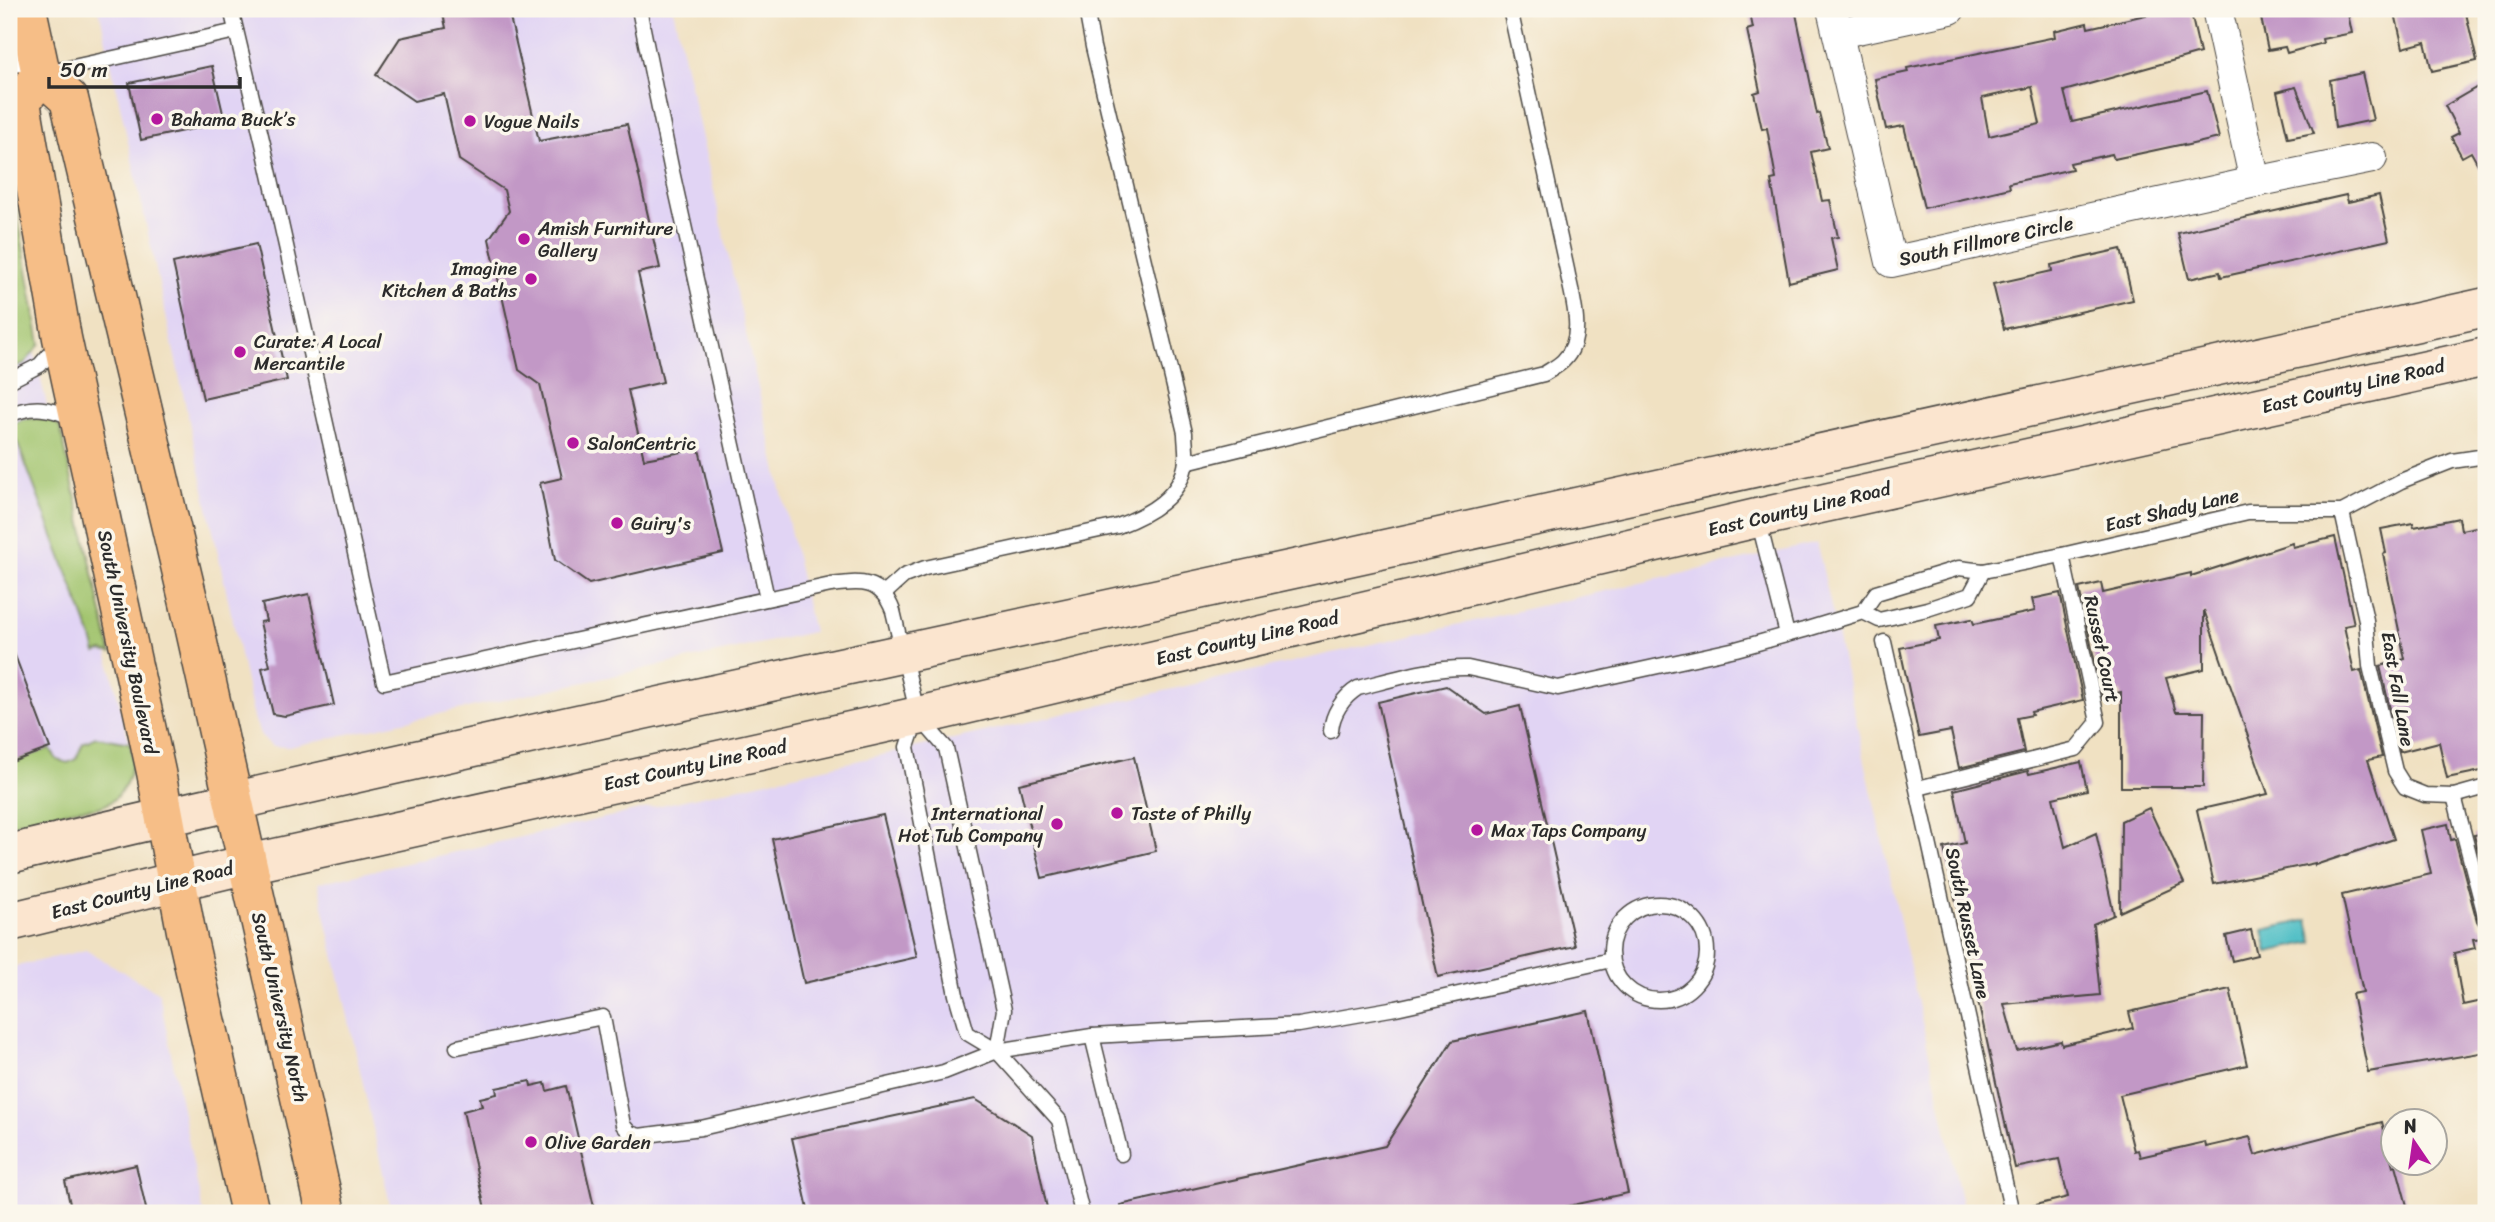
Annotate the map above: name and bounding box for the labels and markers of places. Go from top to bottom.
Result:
place label: Bahama Buck’s [171,103,296,136]
place label: Vogue Nails [484,105,580,138]
marker: Bahama Buck’s [149,111,165,127]
marker: Vogue Nails [462,113,478,129]
place label: Amish Furniture Gallery [537,212,673,267]
marker: Amish Furniture Gallery [516,231,532,247]
place label: Imagine Kitchen & Baths [382,252,517,307]
marker: Imagine Kitchen & Baths [523,271,539,287]
place label: Curate: A Local Mercantile [254,325,382,380]
marker: Curate: A Local Mercantile [232,344,248,360]
place label: SalonCentric [587,427,696,460]
marker: SalonCentric [565,435,581,451]
place label: Guiry's [631,507,691,540]
marker: Guiry's [609,515,625,531]
place label: International Hot Tub Company [898,797,1044,852]
place label: Taste of Philly [1131,797,1251,830]
marker: Taste of Philly [1109,805,1125,821]
place label: Max Taps Company [1491,814,1647,847]
marker: International Hot Tub Company [1049,816,1065,832]
marker: Max Taps Company [1469,822,1485,838]
place label: Olive Garden [545,1126,651,1159]
marker: Olive Garden [523,1134,539,1150]

